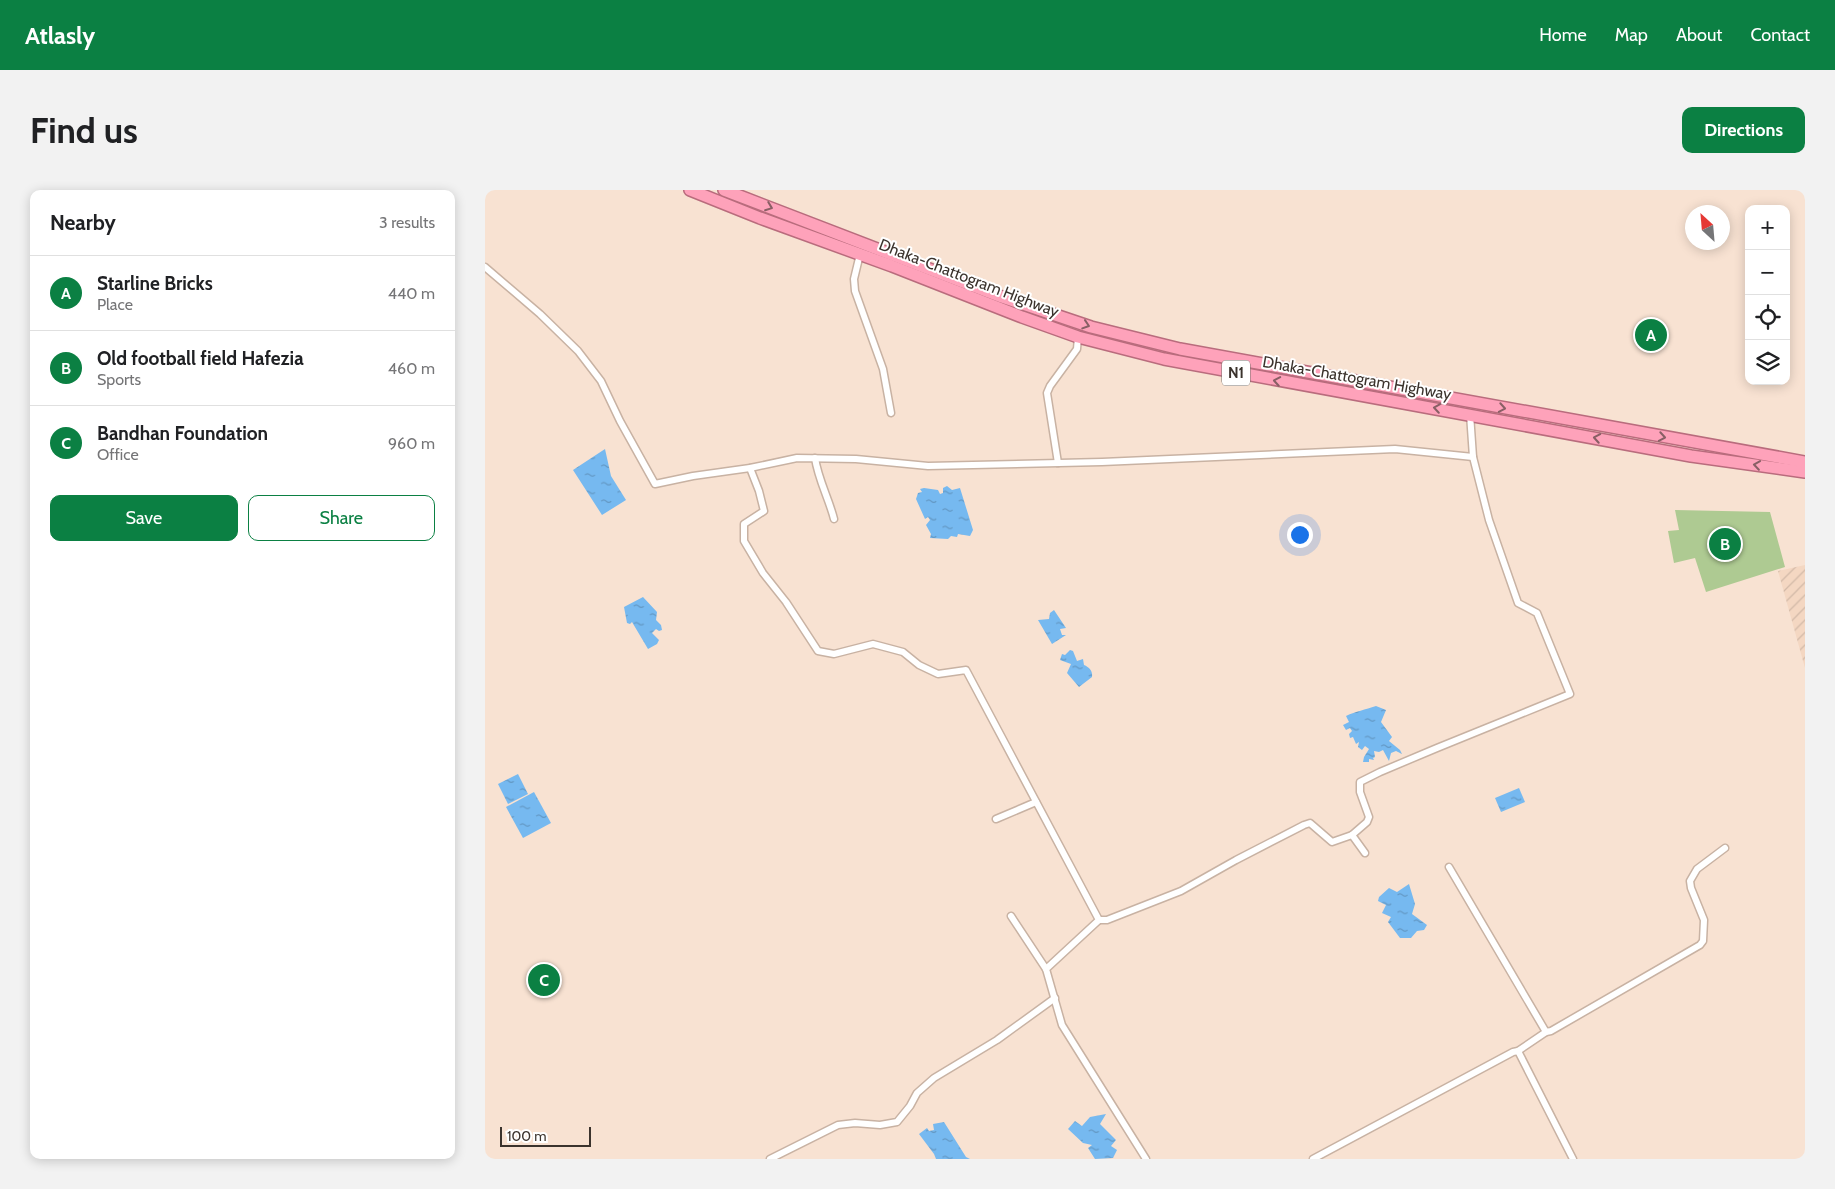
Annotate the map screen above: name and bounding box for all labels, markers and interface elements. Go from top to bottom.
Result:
text: Atlasly [25,21,95,50]
text: Home [1539,24,1587,46]
text: Map [1615,24,1648,46]
text: About [1676,24,1722,46]
text: Contact [1750,24,1810,46]
button: Directions [1682,107,1805,153]
text: Find us [30,109,138,152]
one-way arrow [764,201,773,212]
north arrow [1685,205,1730,250]
map controls [1745,205,1790,385]
button: + [1745,205,1790,250]
text: Nearby [50,210,116,235]
text: 3 results [379,213,435,232]
street label: Dhaka-Chattogram Highway [876,235,1062,321]
button: − [1745,250,1790,295]
text: Starline Bricks [97,272,213,295]
text: A [61,284,71,303]
text: 440 m [388,284,435,303]
text: Place [97,295,133,314]
button: locate [1745,295,1790,340]
pin: A [1635,316,1667,354]
one-way arrow [1081,319,1089,329]
button: layers [1745,340,1790,385]
text: Old football field Hafezia [97,347,304,370]
street label: Dhaka-Chattogram Highway [1261,352,1453,404]
text: B [61,359,71,378]
text: 460 m [388,359,435,378]
road number: N1 [1222,360,1250,386]
text: Sports [97,370,141,389]
one-way arrow [1272,376,1281,386]
one-way arrow [1498,402,1507,412]
one-way arrow [1432,404,1441,414]
text: Bandhan Foundation [97,422,268,445]
one-way arrow [1658,432,1666,442]
one-way arrow [1592,433,1601,443]
text: C [61,434,71,453]
text: 960 m [388,434,435,453]
text: Office [97,445,139,464]
one-way arrow [1752,460,1760,471]
button: Save [50,495,238,541]
button: Share [248,495,435,541]
your location [1287,522,1313,548]
pin: B [1709,525,1741,563]
pin: C [528,961,560,999]
scale bar [500,1124,591,1147]
text: 100 m [507,1127,547,1145]

